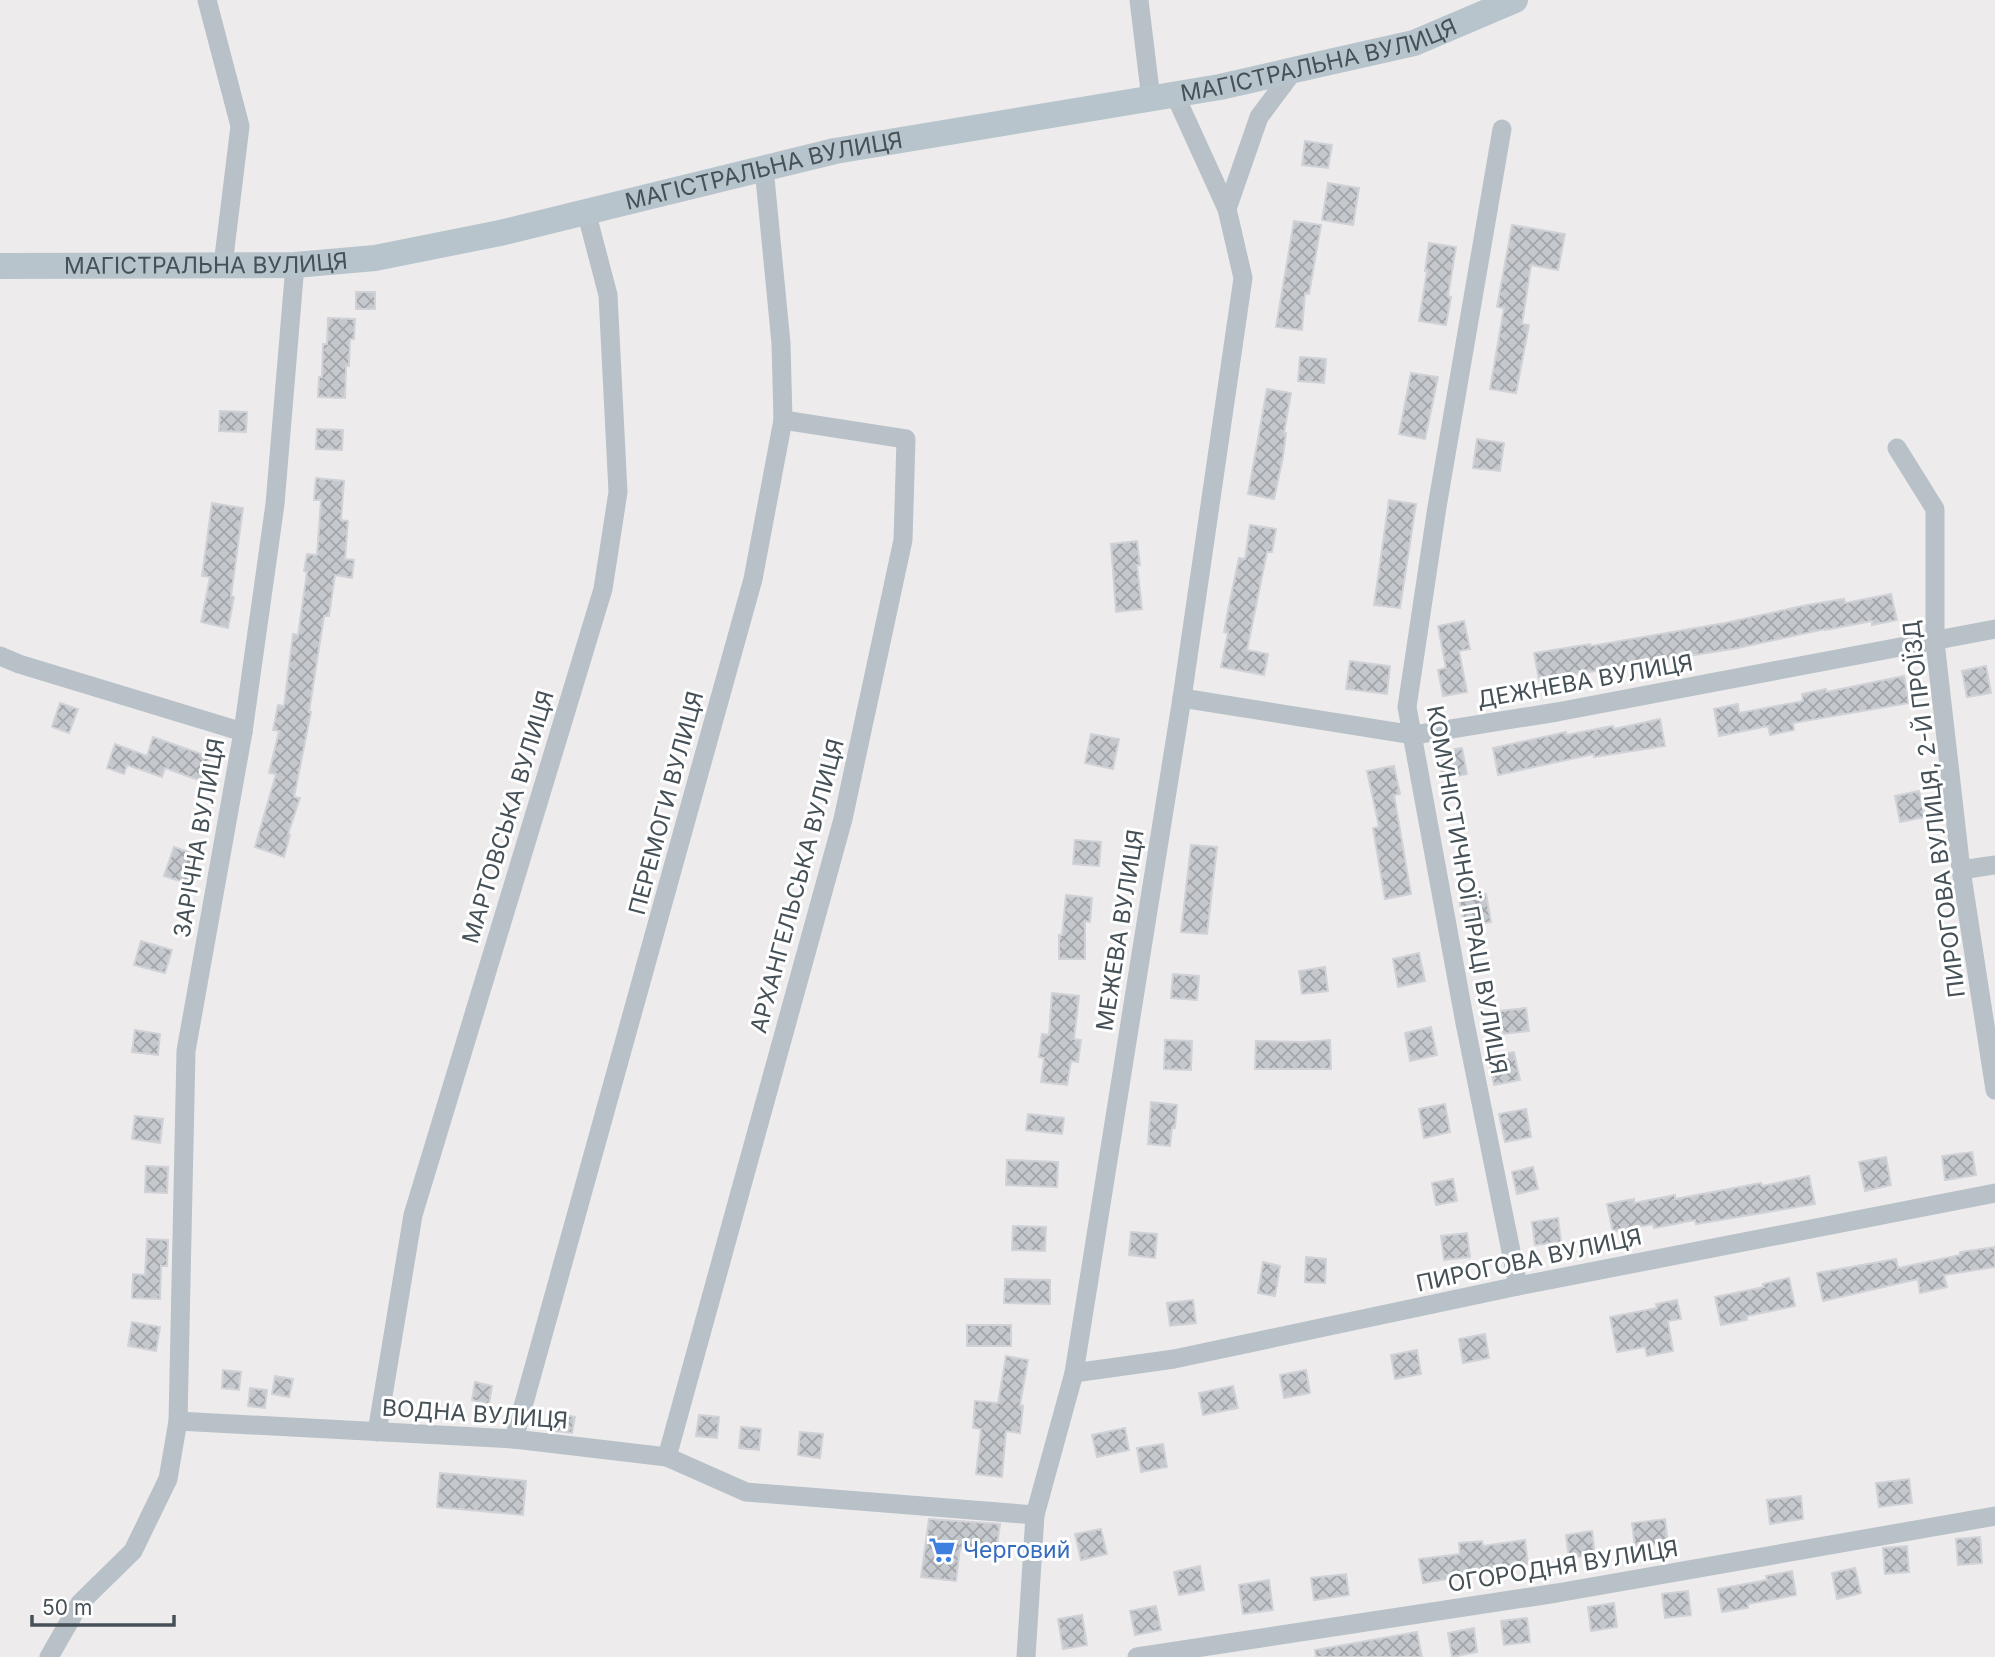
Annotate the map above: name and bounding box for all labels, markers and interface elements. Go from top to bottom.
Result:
street label: МАГІСТРАЛЬНА ВУЛИЦЯ [1178,12,1461,107]
street label: МАГІСТРАЛЬНА ВУЛИЦЯ [622,126,905,216]
street label: МАГІСТРАЛЬНА ВУЛИЦЯ [64,246,349,280]
street label: ПИРОГОВА ВУЛИЦЯ, 2-Й ПРОЇЗД [1897,619,1971,999]
street label: ДЕЖНЕВА ВУЛИЦЯ [1475,648,1695,714]
street label: МАРТОВСЬКА ВУЛИЦЯ [456,687,560,947]
street label: ПЕРЕМОГИ ВУЛИЦЯ [623,688,709,918]
street label: КОМУНІСТИЧНОЇ ПРАЦІ ВУЛИЦЯ [1421,704,1513,1076]
street label: ЗАРІЧНА ВУЛИЦЯ [168,736,230,940]
street label: АРХАНГЕЛЬСЬКА ВУЛИЦЯ [744,736,850,1036]
street label: МЕЖЕВА ВУЛИЦЯ [1090,827,1150,1033]
street label: ПИРОГОВА ВУЛИЦЯ [1414,1222,1644,1298]
street label: ВОДНА ВУЛИЦЯ [381,1394,569,1434]
street label: ОГОРОДНЯ ВУЛИЦЯ [1446,1534,1680,1598]
supermarket icon: Черговий [927,1535,957,1565]
place label: Черговий [963,1536,1070,1564]
scale bar [32,1584,173,1628]
text: 50 m [42,1595,92,1620]

